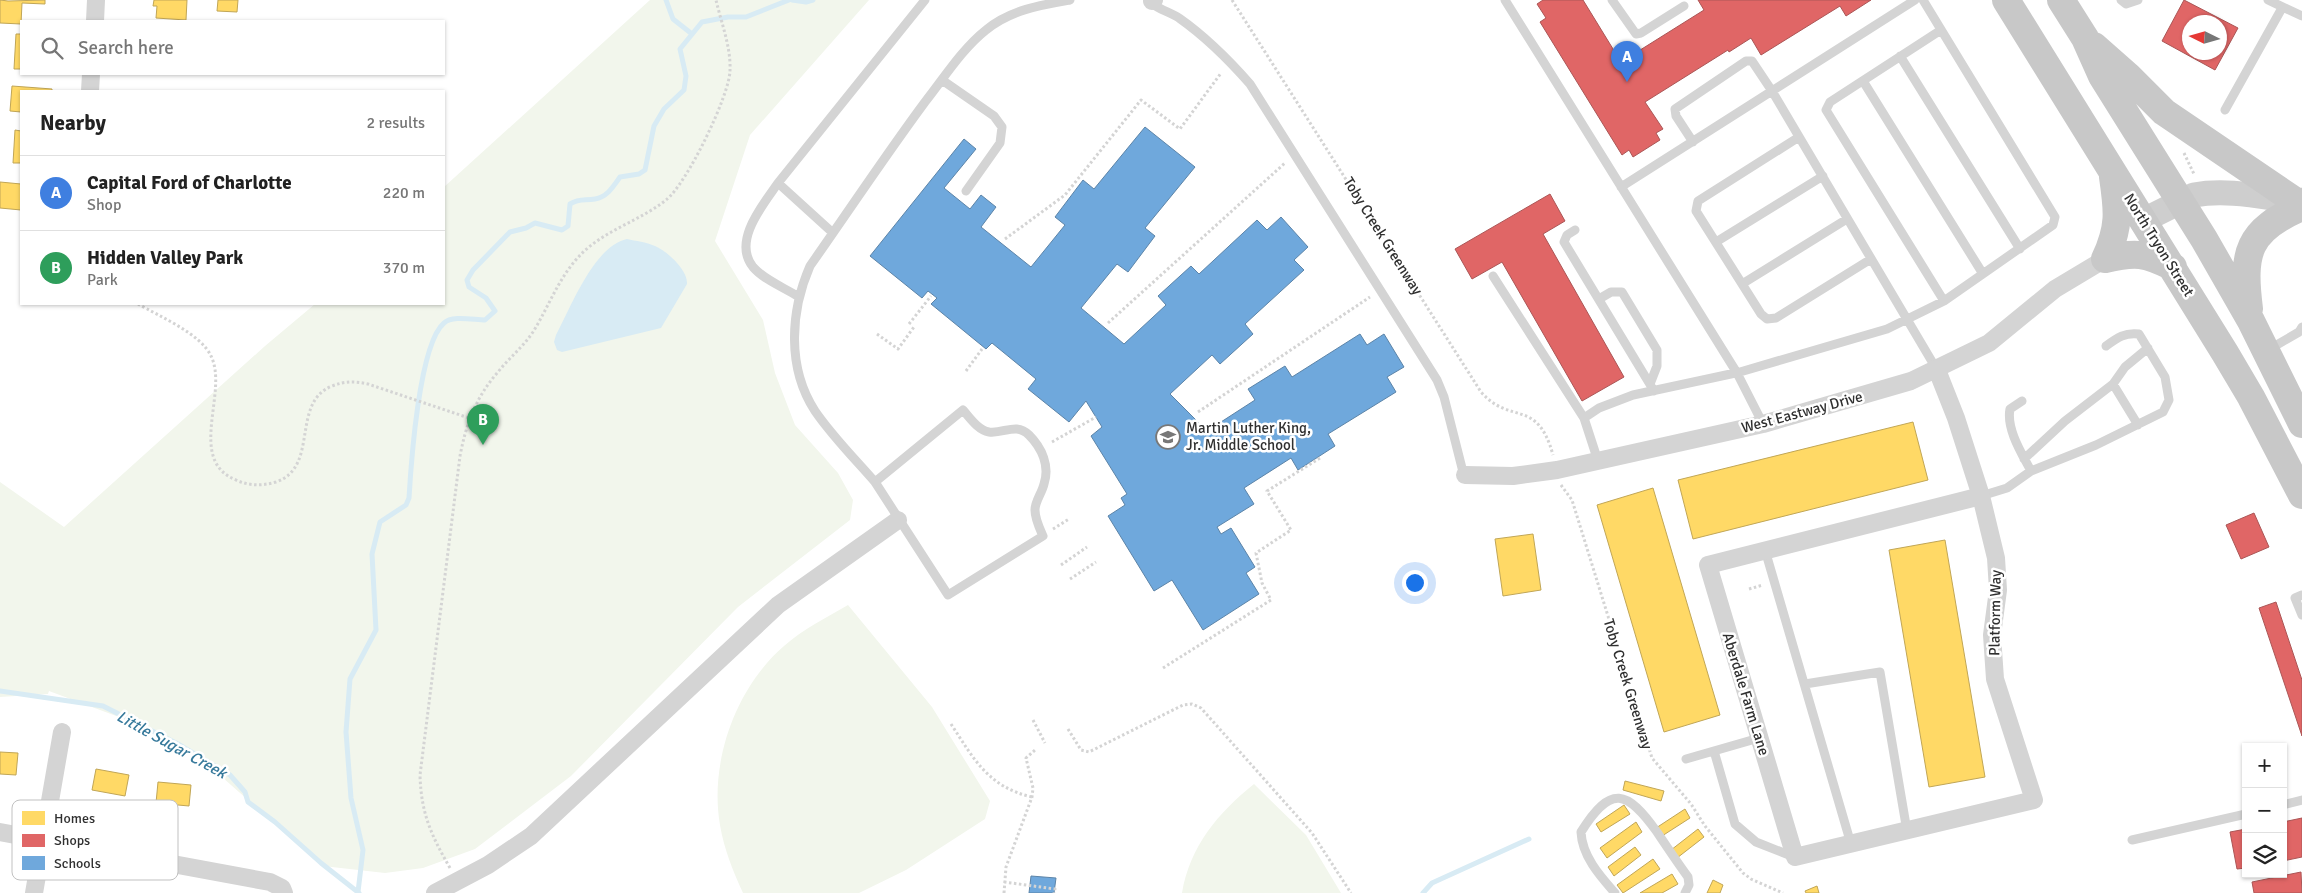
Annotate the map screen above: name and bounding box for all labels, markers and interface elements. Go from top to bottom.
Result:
north arrow [2182,15,2227,60]
search box [20,20,445,75]
icon: search [38,34,66,62]
text: Search here [78,36,174,60]
pin: A [1611,41,1643,82]
text: Nearby [40,110,106,136]
text: 2 results [366,113,425,133]
text: Capital Ford of Charlotte [87,171,292,195]
street label: Toby Creek Greenway [1340,174,1426,298]
text: A [51,183,61,203]
text: 220 m [383,183,425,203]
street label: North Tryon Street [2120,190,2198,300]
text: Shop [87,195,121,215]
text: Hidden Valley Park [87,246,243,270]
text: B [51,258,61,278]
text: 370 m [383,258,425,278]
text: Park [87,270,118,290]
street label: West Eastway Drive [1739,387,1865,437]
pin: B [467,404,499,445]
place label: Martin Luther King, Jr. Middle School [1186,419,1311,454]
school or university icon: Martin Luther King, Jr. Middle School [1155,424,1181,450]
your location [1402,570,1428,596]
street label: Platform Way [1985,570,2005,656]
street label: Toby Creek Greenway [1600,617,1656,751]
street label: Aberdale Farm Lane [1719,631,1773,757]
water label: Little Sugar Creek [113,706,232,784]
map controls [2242,743,2287,878]
button: + [2242,743,2287,788]
button: − [2242,788,2287,833]
legend [12,800,178,880]
text: Homes [54,810,95,827]
text: Shops [54,832,90,849]
button: layers [2242,833,2287,878]
text: Schools [54,855,101,872]

